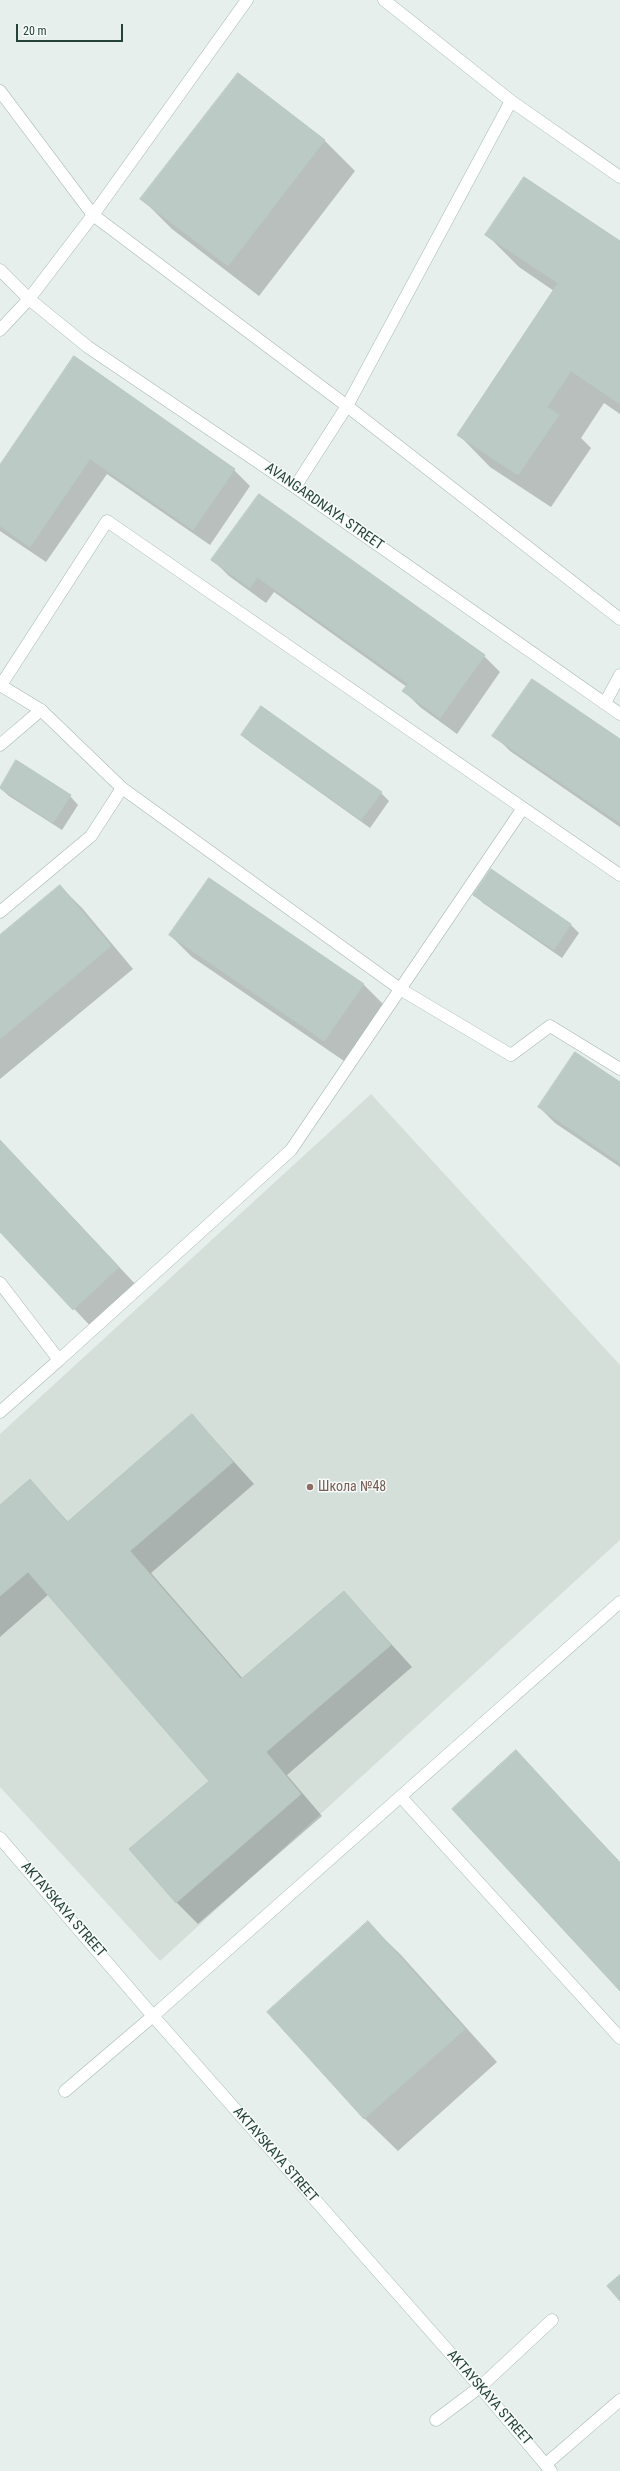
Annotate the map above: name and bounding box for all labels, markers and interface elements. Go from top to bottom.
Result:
scale bar [18,16,125,42]
text: 20 m [23,24,47,38]
street label: AVANGARDNAYA STREET [261,460,387,554]
place label: Школа №48 [318,1479,386,1495]
marker: Школа №48 [305,1482,315,1492]
street label: AKTAYSKAYA STREET [17,1859,109,1961]
street label: AKTAYSKAYA STREET [229,2104,321,2206]
street label: AKTAYSKAYA STREET [443,2347,535,2449]

